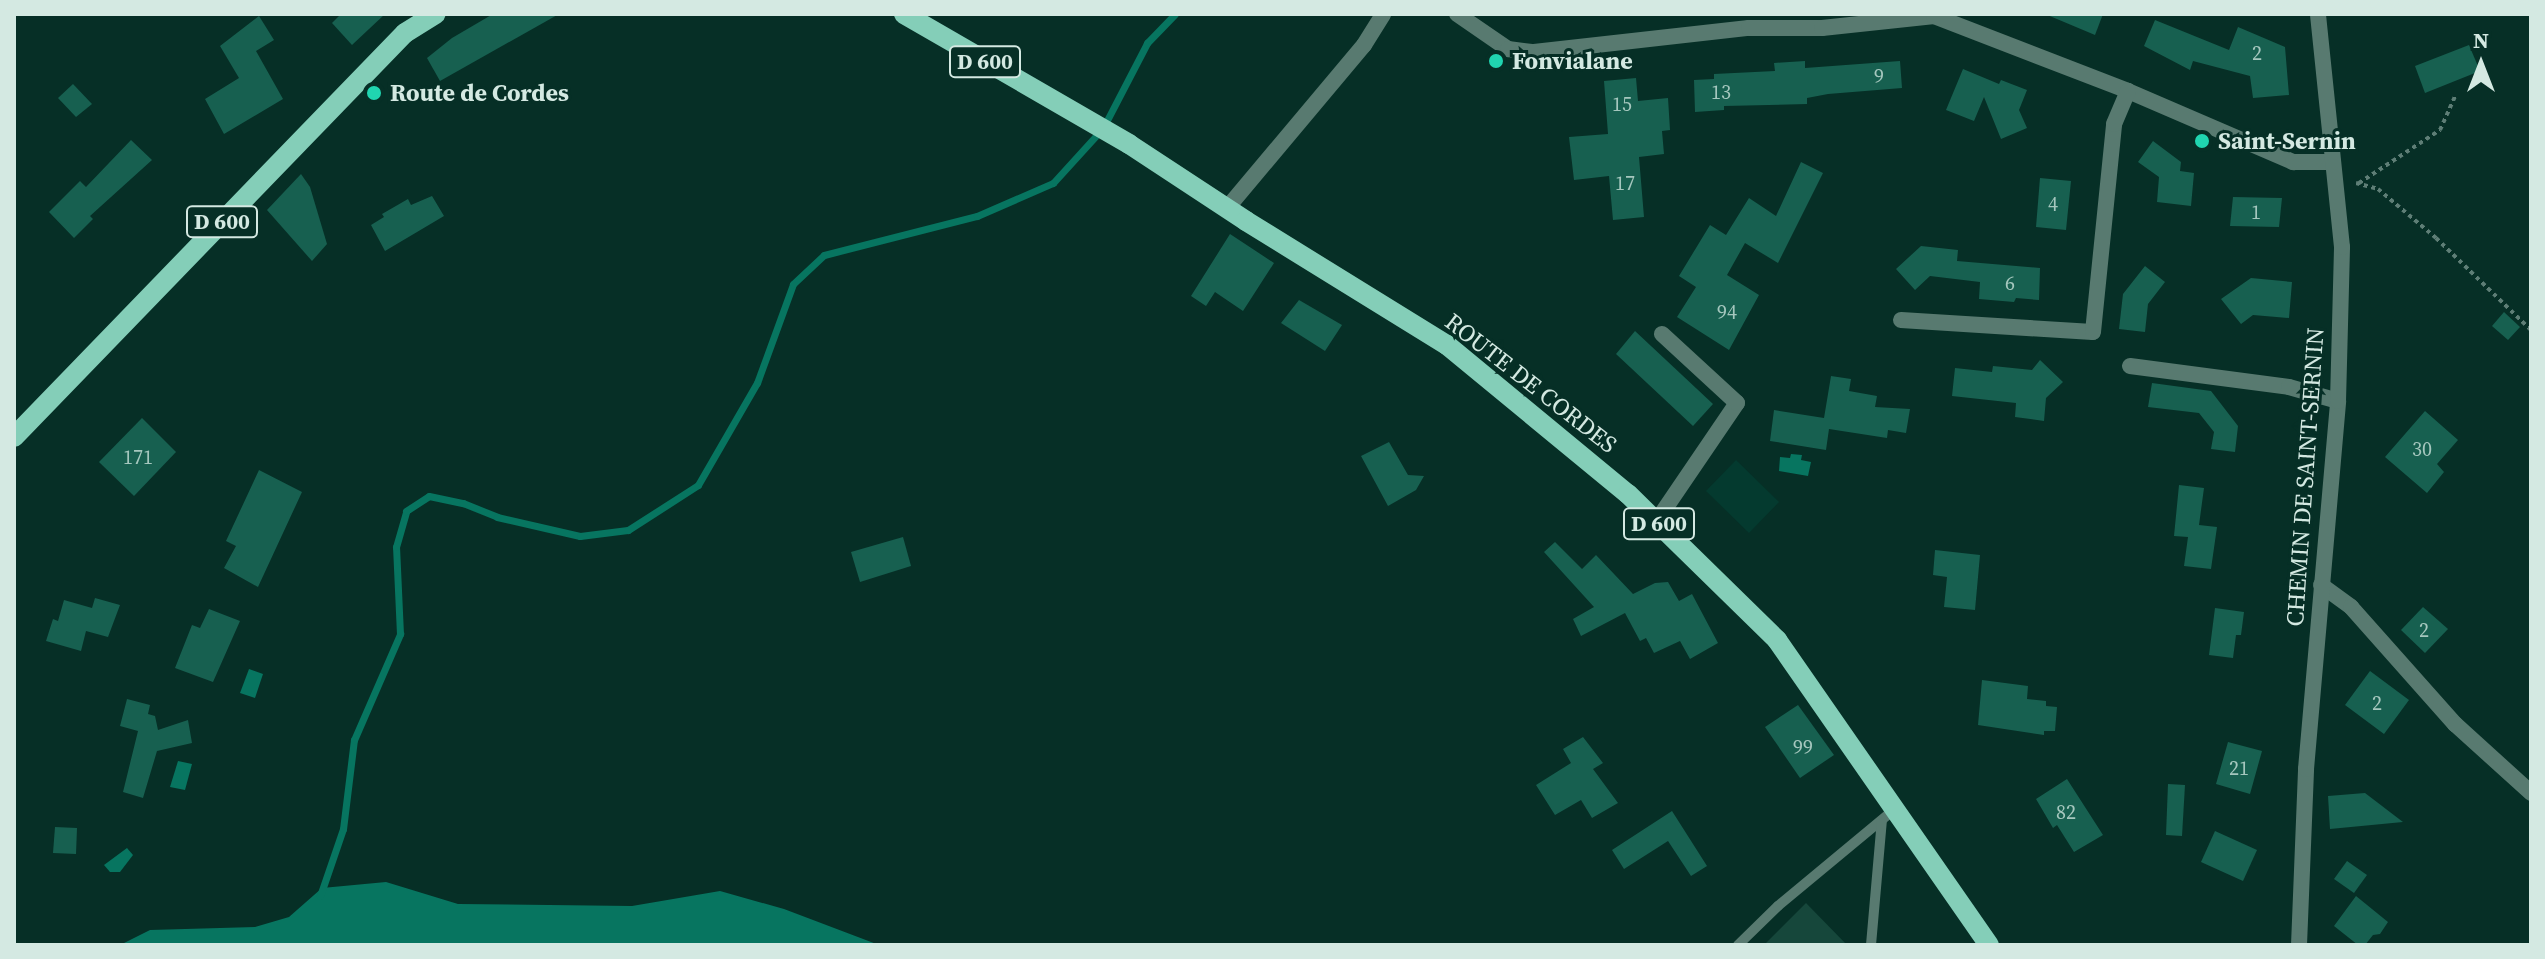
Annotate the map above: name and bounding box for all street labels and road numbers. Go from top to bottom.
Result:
road number: D 600 [949,44,1021,80]
road number: D 600 [186,204,258,240]
street label: ROUTE DE CORDES [1439,307,1623,459]
street label: CHEMIN DE SAINT-SERNIN [2280,326,2330,628]
road number: D 600 [1623,506,1695,542]

